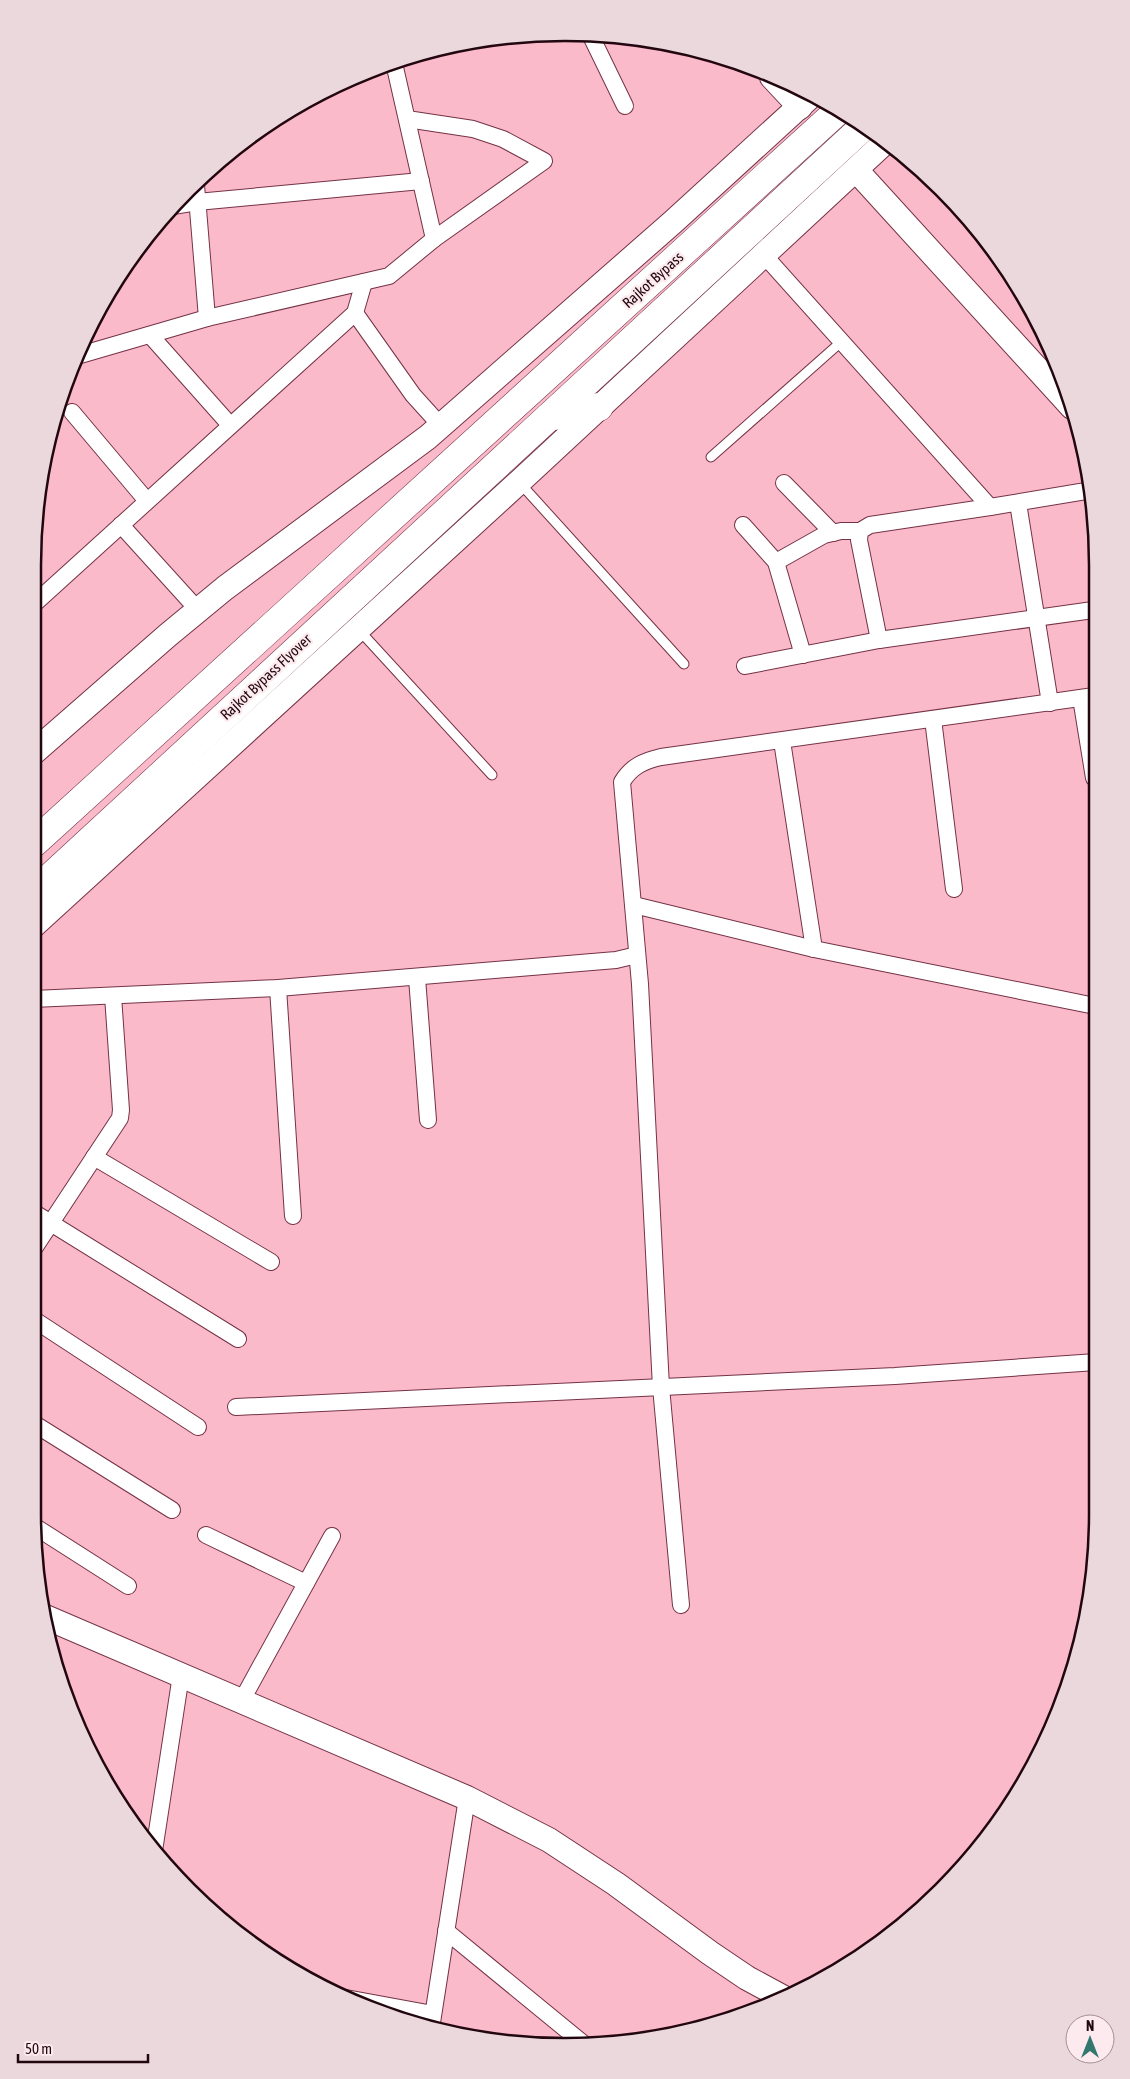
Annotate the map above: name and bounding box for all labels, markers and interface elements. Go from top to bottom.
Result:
street label: Rajkot Bypass [619,248,686,311]
street label: Rajkot Bypass Flyover [217,630,315,723]
north arrow [1065,2014,1115,2064]
text: N [1086,2018,1094,2034]
scale bar [18,2032,148,2064]
text: 50 m [25,2040,52,2057]

